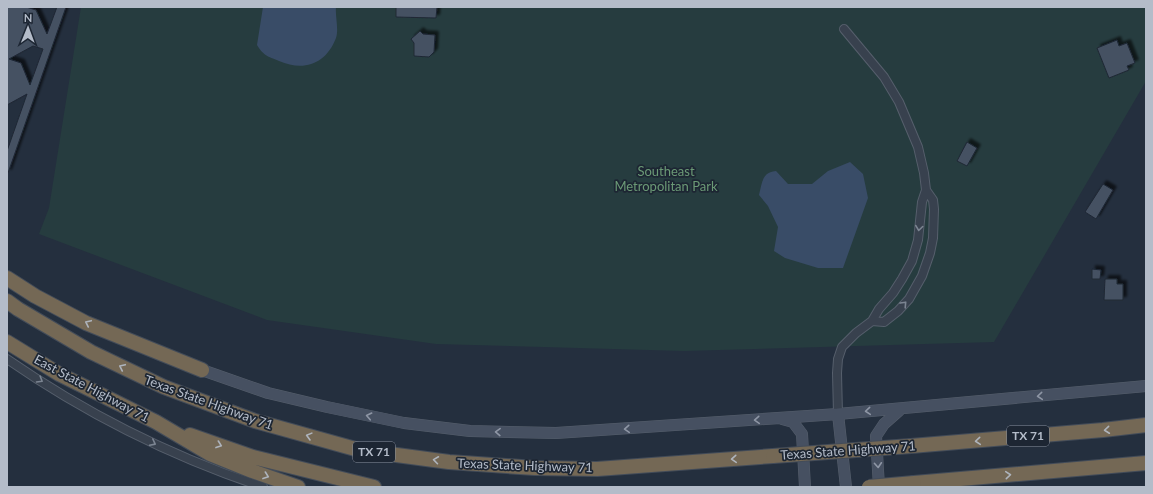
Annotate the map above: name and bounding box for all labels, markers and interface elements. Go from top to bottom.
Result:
north arrow [8,8,48,48]
text: N [24,11,33,24]
park label: Southeast Metropolitan Park [614,163,718,194]
one-way arrow [915,225,924,232]
one-way arrow [900,301,907,309]
one-way arrow [84,320,92,328]
street label: East State Highway 71 [32,351,152,425]
one-way arrow [118,364,126,372]
street label: Texas State Highway 71 [143,371,275,433]
one-way arrow [36,376,43,383]
one-way arrow [1037,391,1043,400]
one-way arrow [865,407,871,416]
one-way arrow [366,412,372,420]
one-way arrow [754,415,760,424]
one-way arrow [624,424,631,433]
one-way arrow [1104,425,1110,434]
road number: TX 71 [1007,426,1049,446]
one-way arrow [495,427,501,436]
one-way arrow [306,432,313,441]
one-way arrow [975,436,981,445]
street label: Texas State Highway 71 [780,437,916,463]
one-way arrow [149,438,157,446]
one-way arrow [215,441,222,449]
road number: TX 71 [353,442,395,462]
one-way arrow [731,454,737,463]
street label: Texas State Highway 71 [457,455,593,475]
one-way arrow [433,456,439,465]
one-way arrow [873,462,882,469]
one-way arrow [263,471,270,479]
one-way arrow [1005,471,1011,480]

